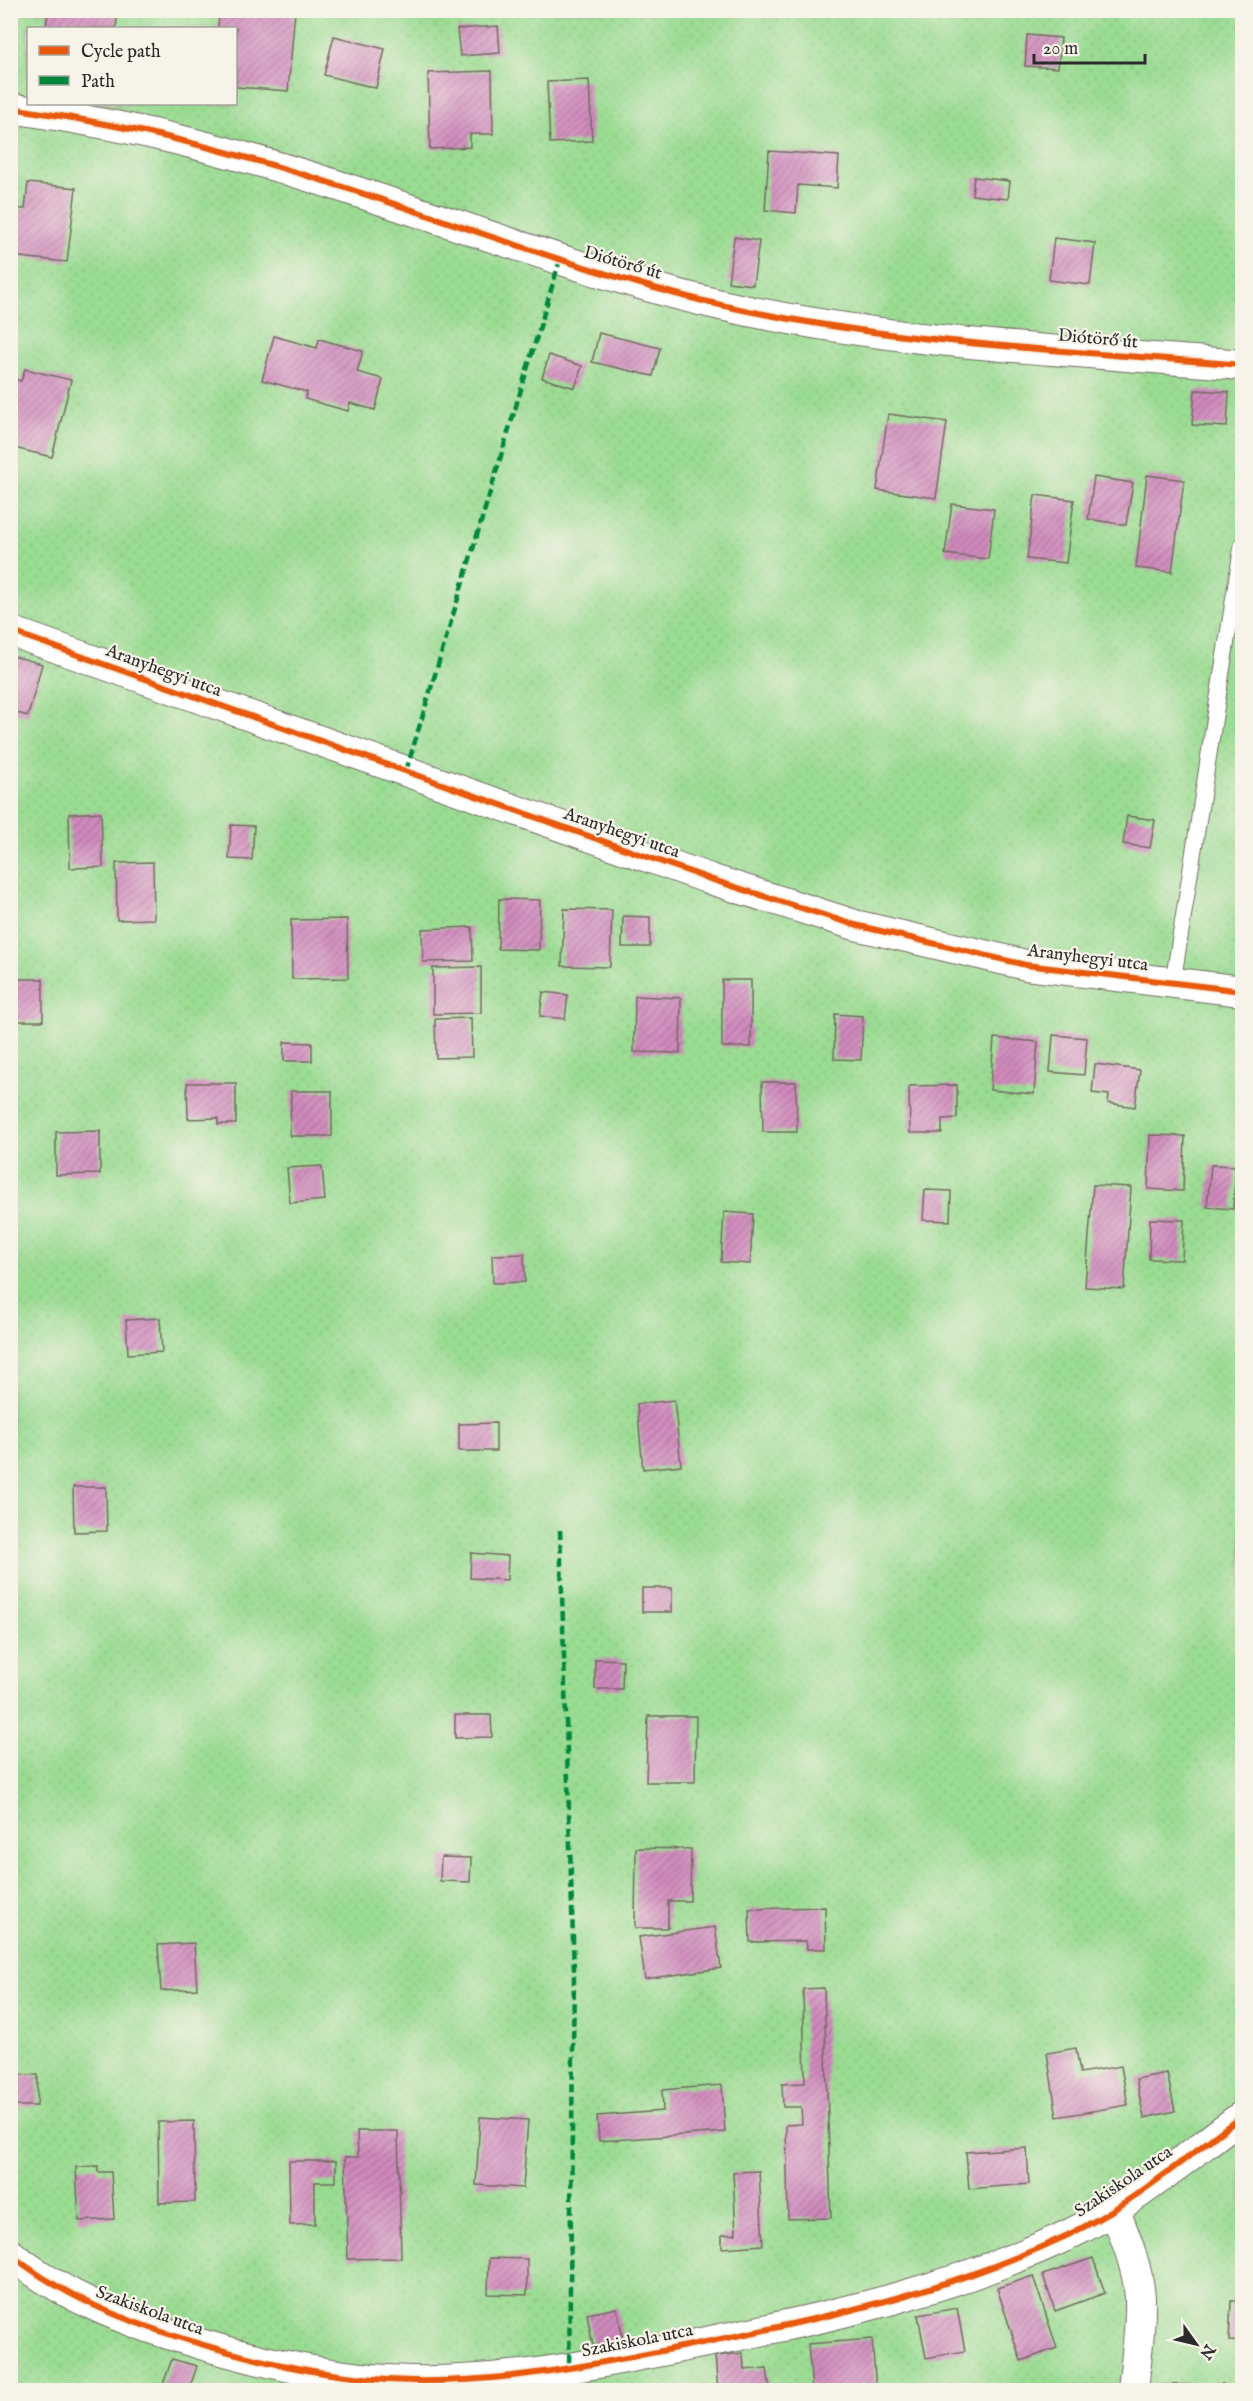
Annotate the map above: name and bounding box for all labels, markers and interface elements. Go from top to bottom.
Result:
legend [27,27,237,105]
scale bar [1034,27,1145,65]
text: 20 m [1043,38,1078,61]
text: Cycle path [81,41,161,64]
text: Path [81,71,115,94]
street label: Diótörő út [581,241,664,286]
street label: Diótörő út [1057,325,1139,354]
street label: Aranyhegyi utca [102,639,225,703]
street label: Aranyhegyi utca [559,802,683,864]
street label: Aranyhegyi utca [1025,940,1150,977]
street label: Szakiskola utca [1071,2141,1177,2223]
street label: Szakiskola utca [93,2281,207,2342]
north arrow [1166,2314,1226,2374]
street label: Szakiskola utca [580,2319,695,2364]
text: N [1195,2339,1219,2363]

